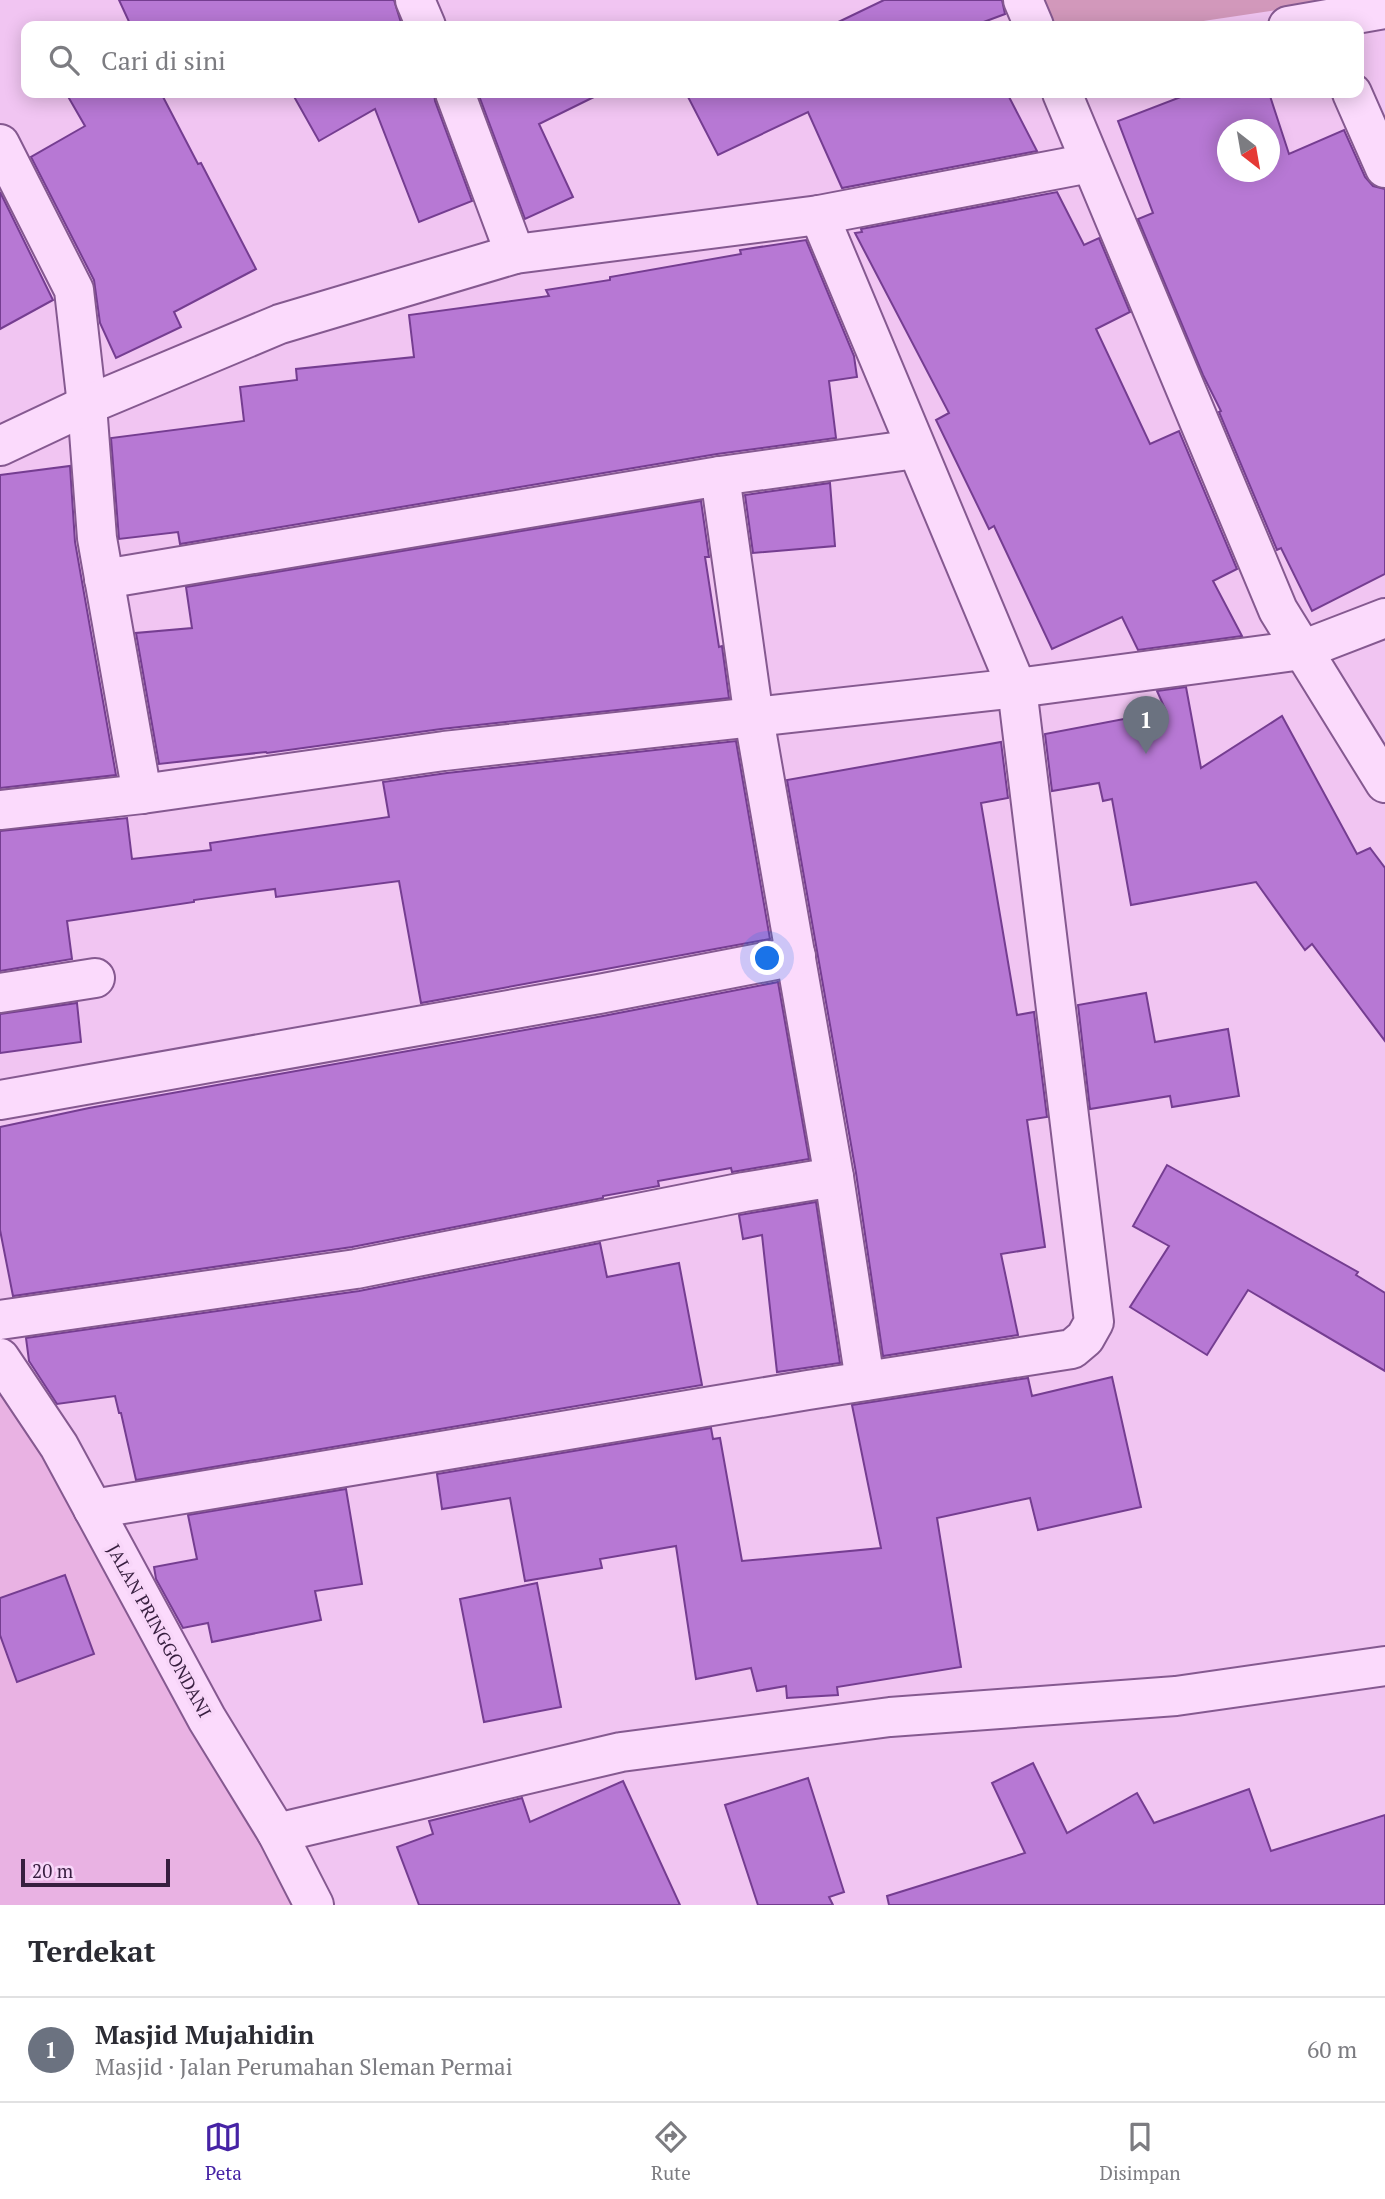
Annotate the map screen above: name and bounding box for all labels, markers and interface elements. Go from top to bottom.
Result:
search box [21,21,1364,98]
icon: search [45,41,83,79]
text: Cari di sini [101,43,226,77]
north arrow [1217,119,1280,182]
pin: 1 [1123,696,1169,754]
your location [750,941,784,975]
street label: JALAN PRINGGONDANI [102,1540,218,1721]
scale bar [21,1856,170,1888]
text: 20 m [32,1858,73,1883]
text: Terdekat [28,1931,156,1971]
text: Masjid Mujahidin [95,2017,314,2051]
text: 1 [45,2034,58,2065]
text: 60 m [1307,2034,1357,2065]
text: Masjid · Jalan Perumahan Sleman Permai [95,2051,513,2082]
tab: Peta [204,2118,242,2185]
tab: Rute [651,2118,691,2185]
tab: Disimpan [1099,2118,1181,2185]

